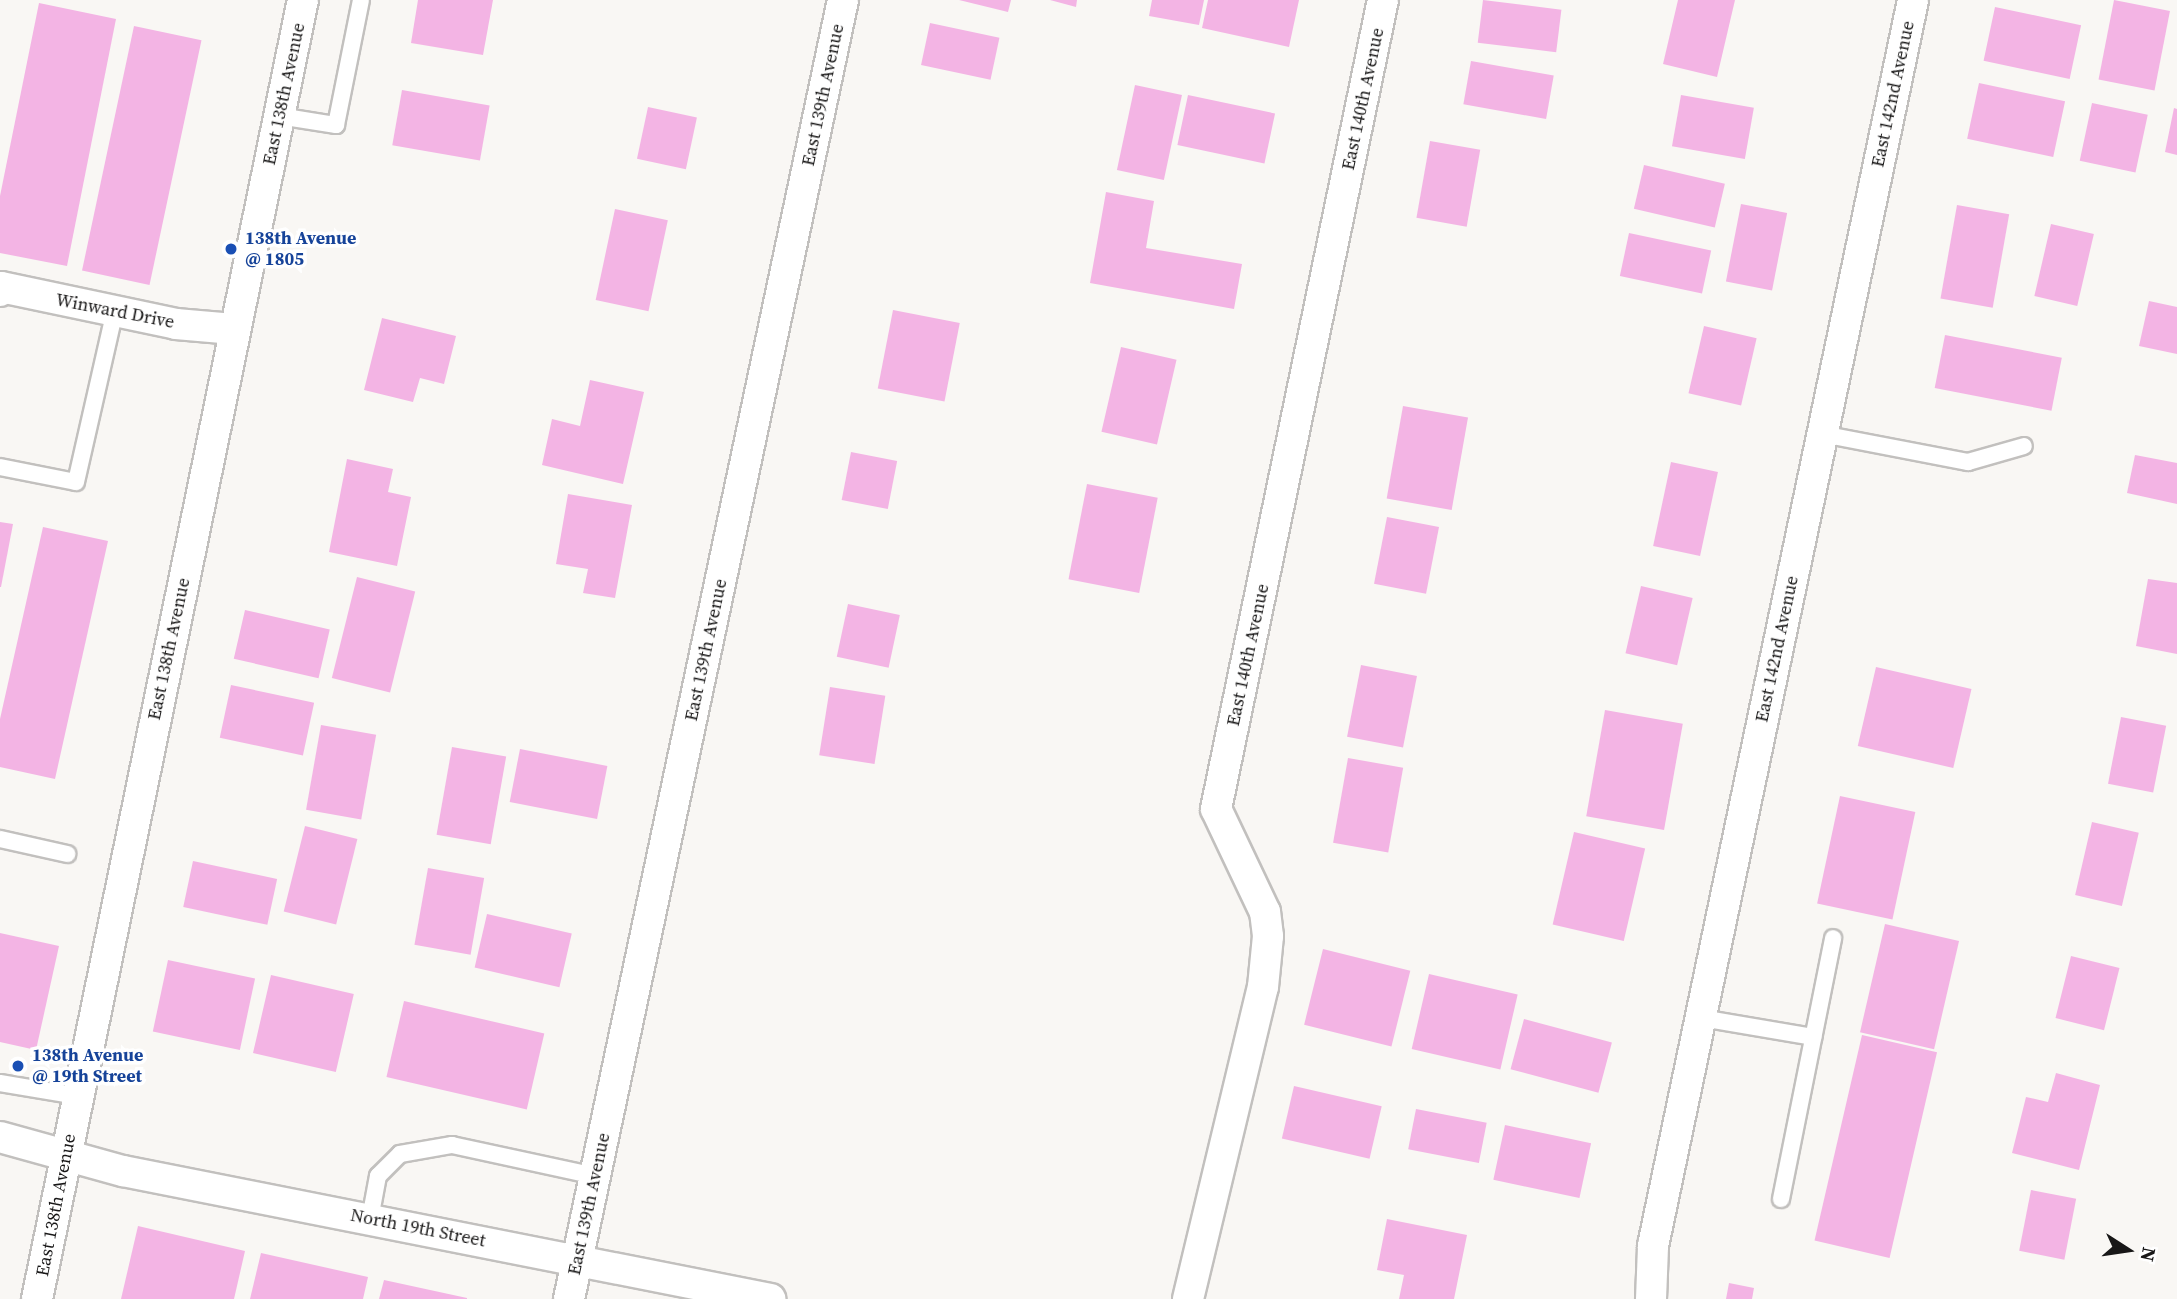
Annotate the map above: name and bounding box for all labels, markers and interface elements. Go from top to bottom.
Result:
street label: East 142nd Avenue [1867,19,1919,169]
street label: East 138th Avenue [258,21,310,167]
street label: East 139th Avenue [797,22,849,168]
street label: East 140th Avenue [1337,26,1389,172]
place label: 138th Avenue @ 1805 [245,228,356,270]
marker: 138th Avenue @ 1805 [223,241,239,257]
street label: Winward Drive [54,289,176,333]
street label: East 142nd Avenue [1751,574,1803,724]
street label: East 138th Avenue [143,576,195,722]
street label: East 139th Avenue [680,577,732,723]
street label: East 140th Avenue [1222,582,1274,728]
place label: 138th Avenue @ 19th Street [32,1045,143,1088]
marker: 138th Avenue @ 19th Street [10,1058,26,1074]
street label: East 139th Avenue [563,1131,615,1277]
street label: East 138th Avenue [32,1132,80,1278]
street label: North 19th Street [349,1204,487,1252]
north arrow [2093,1215,2163,1285]
text: N [2134,1245,2163,1264]

